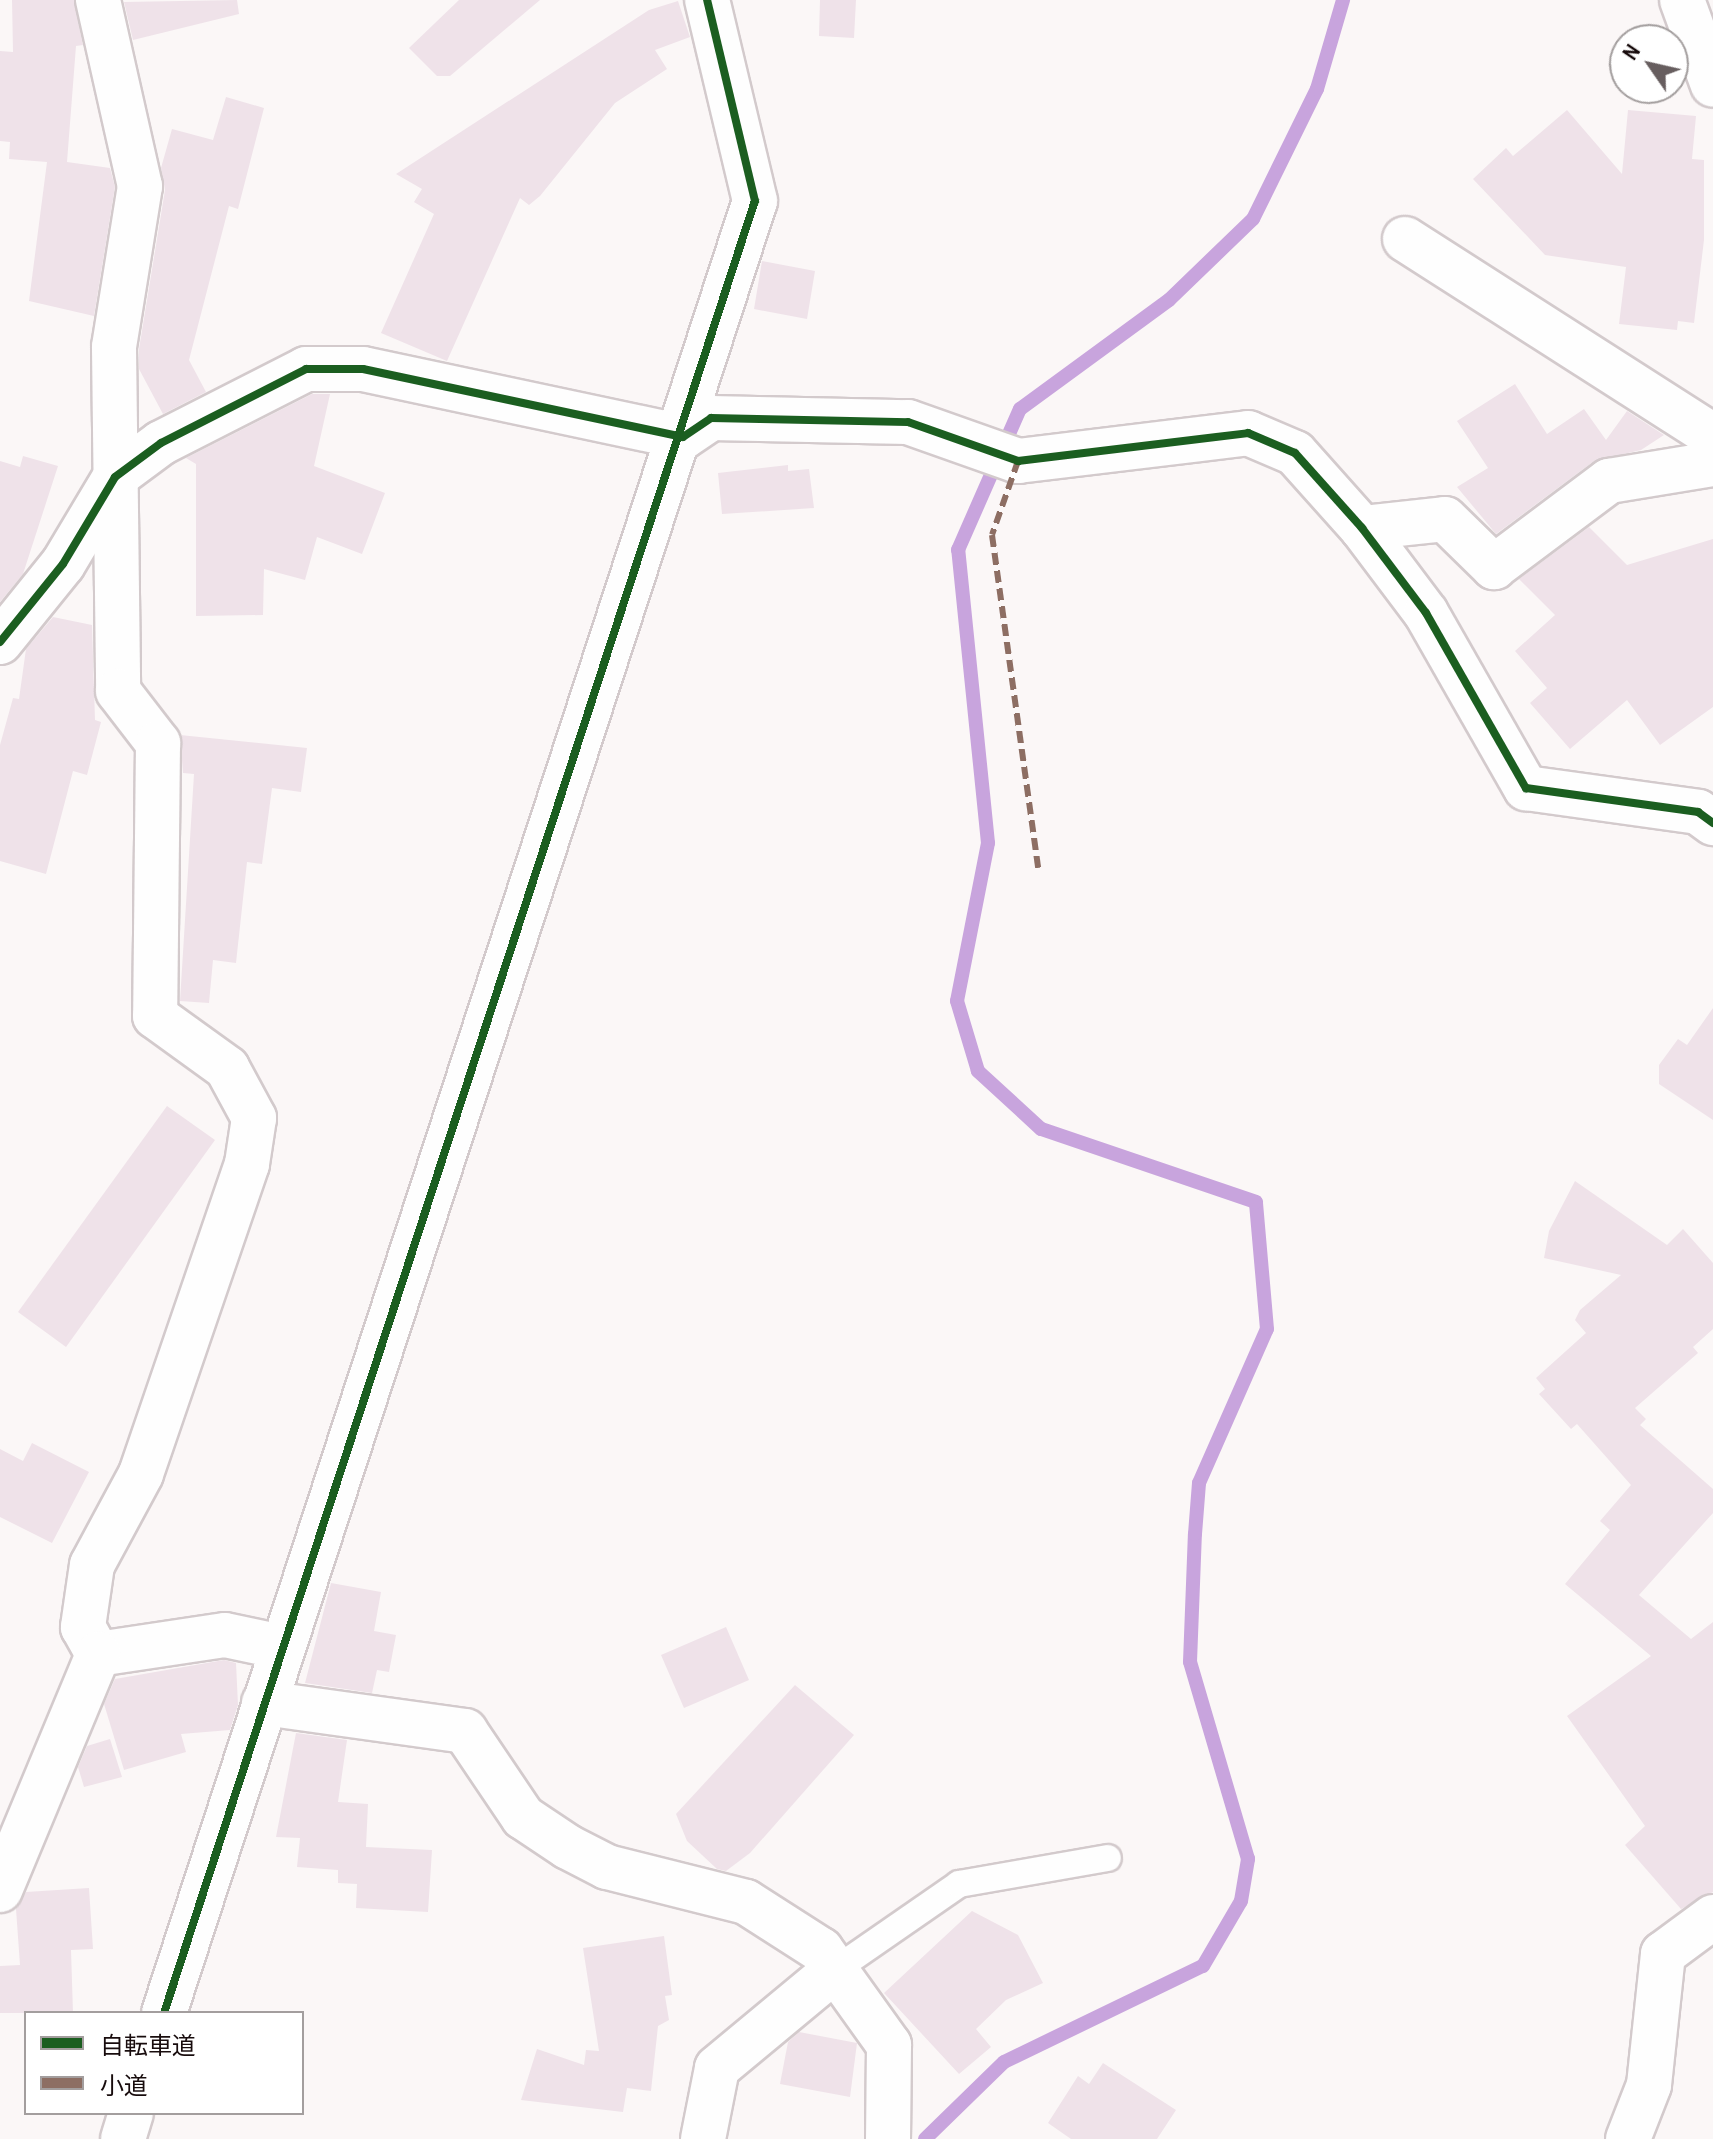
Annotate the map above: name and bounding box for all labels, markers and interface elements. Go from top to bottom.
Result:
north arrow [1609,24,1689,104]
text: N [1615,38,1647,65]
legend [24,2011,304,2115]
text: 自転車道 [100,2029,196,2061]
text: 小道 [100,2069,148,2101]

